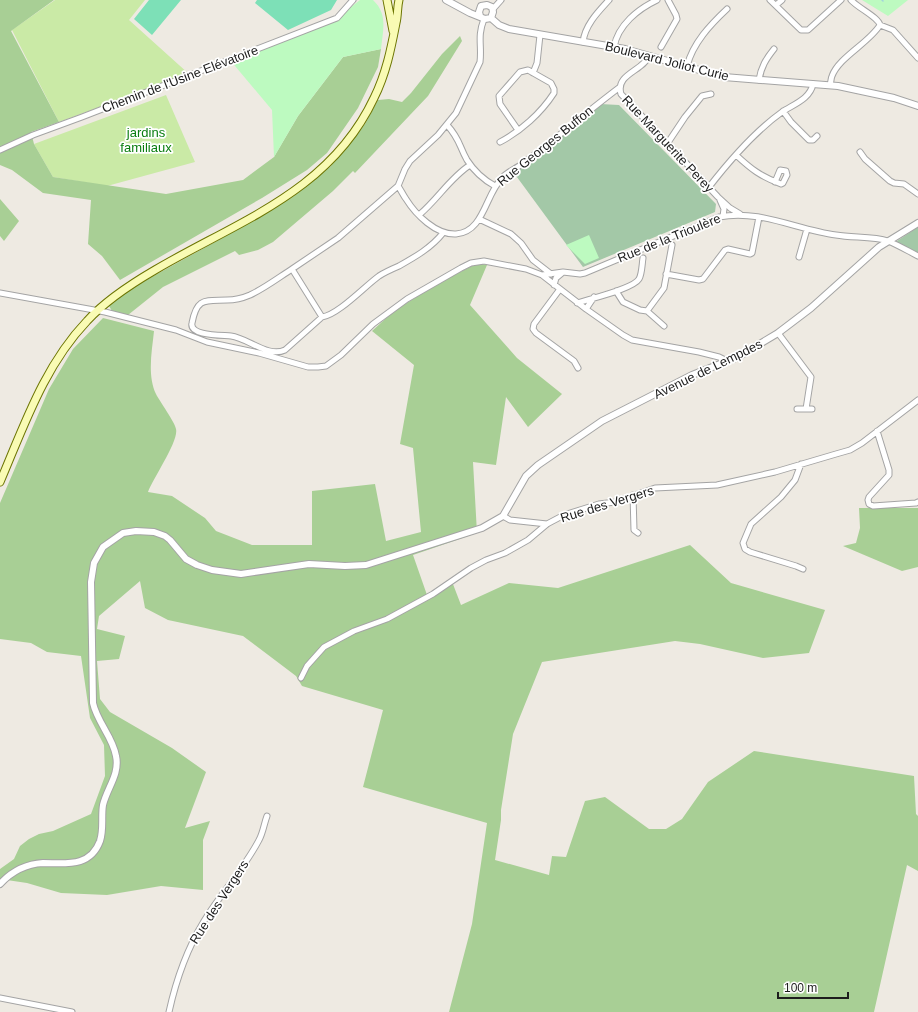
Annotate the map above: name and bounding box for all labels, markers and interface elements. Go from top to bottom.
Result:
street label: Boulevard Joliot Curie [603,38,731,84]
street label: Chemin de l'Usine Elévatoire [100,42,260,116]
street label: Rue Marguerite Perey [619,92,717,196]
street label: Rue Georges Buffon [494,103,596,189]
park label: jardins familiaux [120,125,172,155]
street label: Rue de la Trioulère [615,210,723,266]
street label: Avenue de Lempdes [651,336,765,402]
street label: Rue des Vergers [559,483,656,525]
street label: Rue des Vergers [186,857,252,947]
scale bar [778,974,848,1000]
text: 100 m [784,981,817,995]

